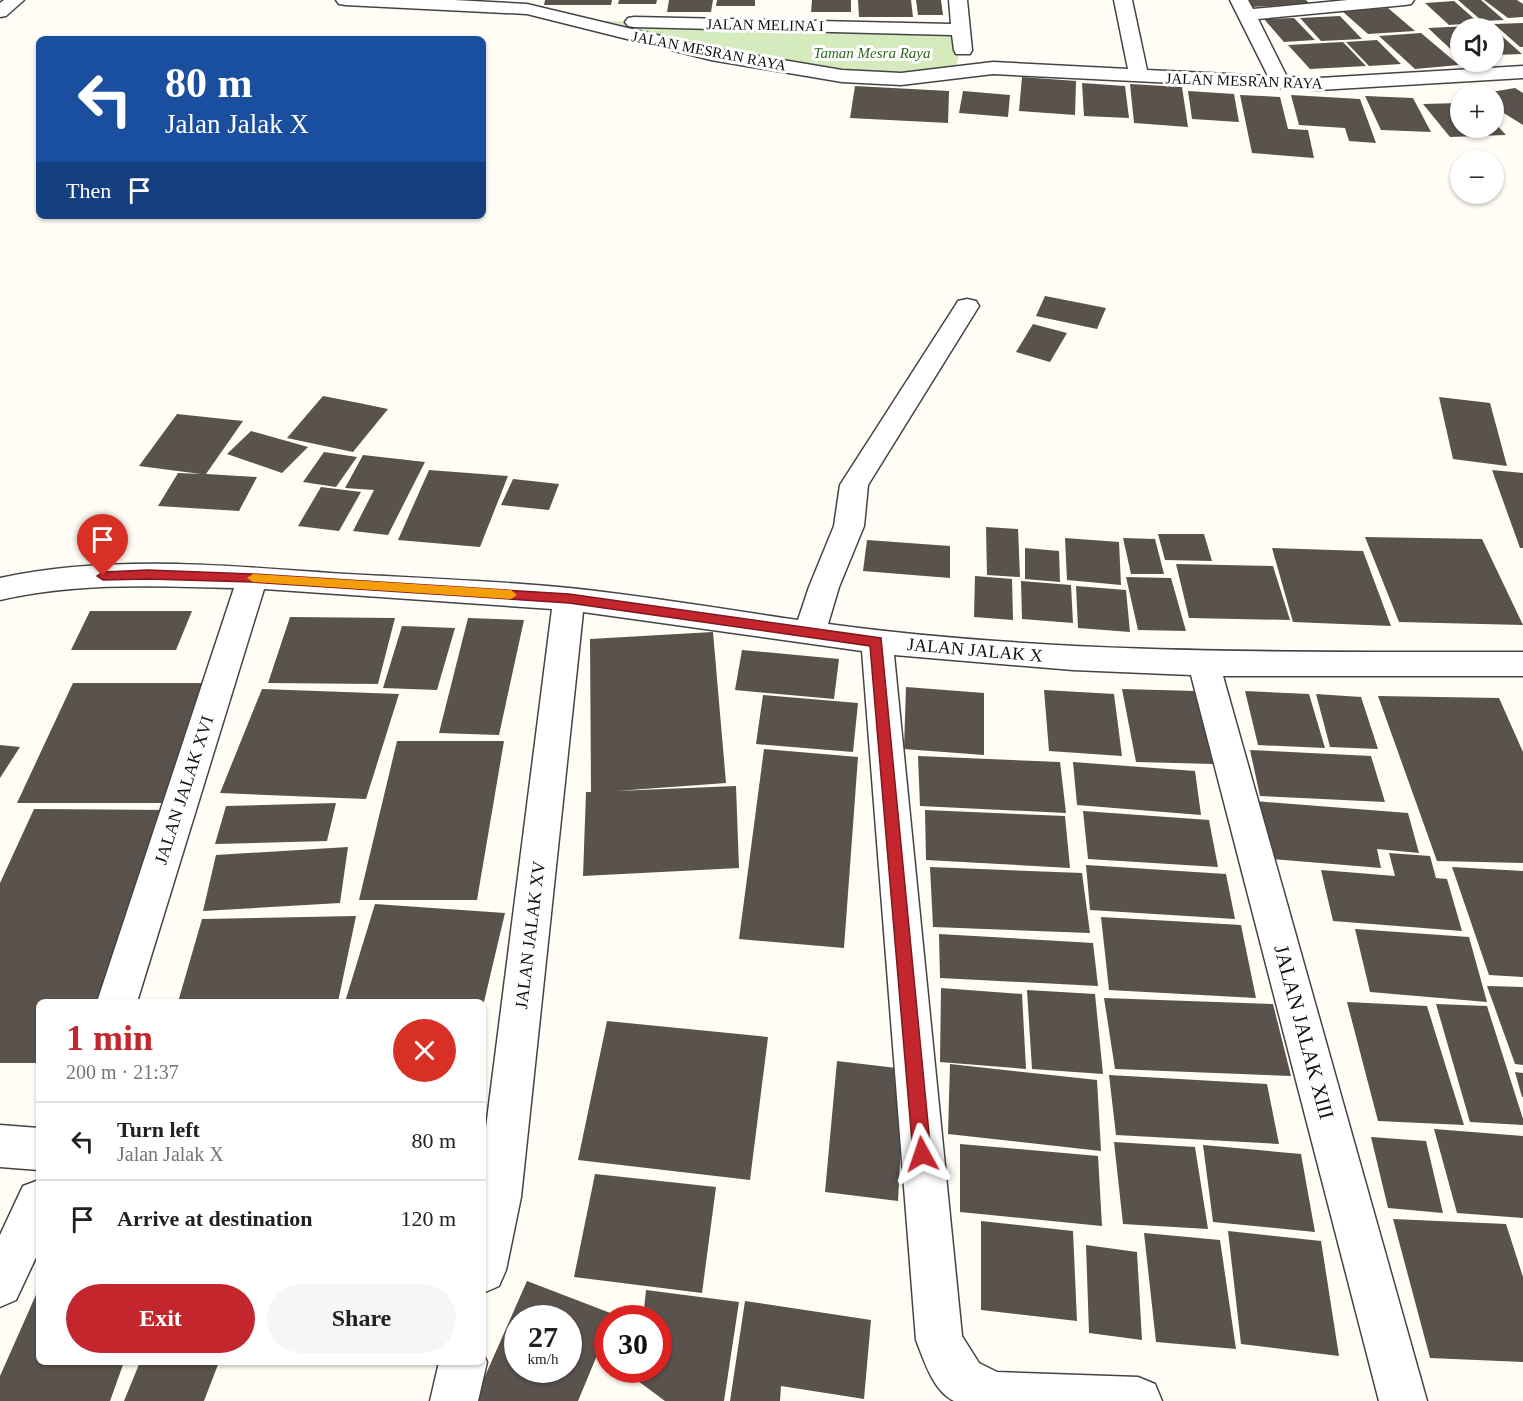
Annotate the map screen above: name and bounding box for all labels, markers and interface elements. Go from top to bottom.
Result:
street label: JALAN MELINA I [706,16,824,34]
map controls [1450,18,1504,204]
button: sound [1450,18,1504,72]
street label: JALAN MESRAN RAYA [630,28,788,74]
park label: Taman Mesra Raya [814,45,930,61]
icon: left [66,60,144,138]
text: 80 m [165,60,253,106]
street label: JALAN MESRAN RAYA [1165,70,1323,92]
button: + [1450,84,1504,138]
text: Jalan Jalak X [165,109,309,139]
button: − [1450,150,1504,204]
icon: arrive [123,174,156,207]
text: Then [66,178,111,203]
pin [77,514,128,576]
icon: arrive [86,523,119,556]
street label: JALAN JALAK X [906,634,1044,666]
street label: JALAN JALAK XVI [151,713,217,867]
street label: JALAN JALAK XV [511,860,549,1010]
street label: JALAN JALAK XIII [1269,942,1339,1122]
text: 1 min [66,1018,153,1058]
button: close [393,1019,456,1082]
text: 200 m · 21:37 [66,1061,179,1083]
text: Turn left [117,1117,200,1142]
position arrow [890,1122,954,1186]
icon: left [66,1125,99,1158]
text: 80 m [411,1128,456,1153]
text: Jalan Jalak X [117,1143,224,1165]
icon: arrive [66,1203,99,1236]
text: Arrive at destination [117,1206,313,1231]
text: 120 m [400,1206,456,1231]
button: Exit [66,1284,255,1353]
button: Share [267,1284,456,1353]
speed limit sign: 30 [594,1305,672,1383]
text: 27 [528,1320,558,1353]
text: km/h [528,1351,558,1367]

